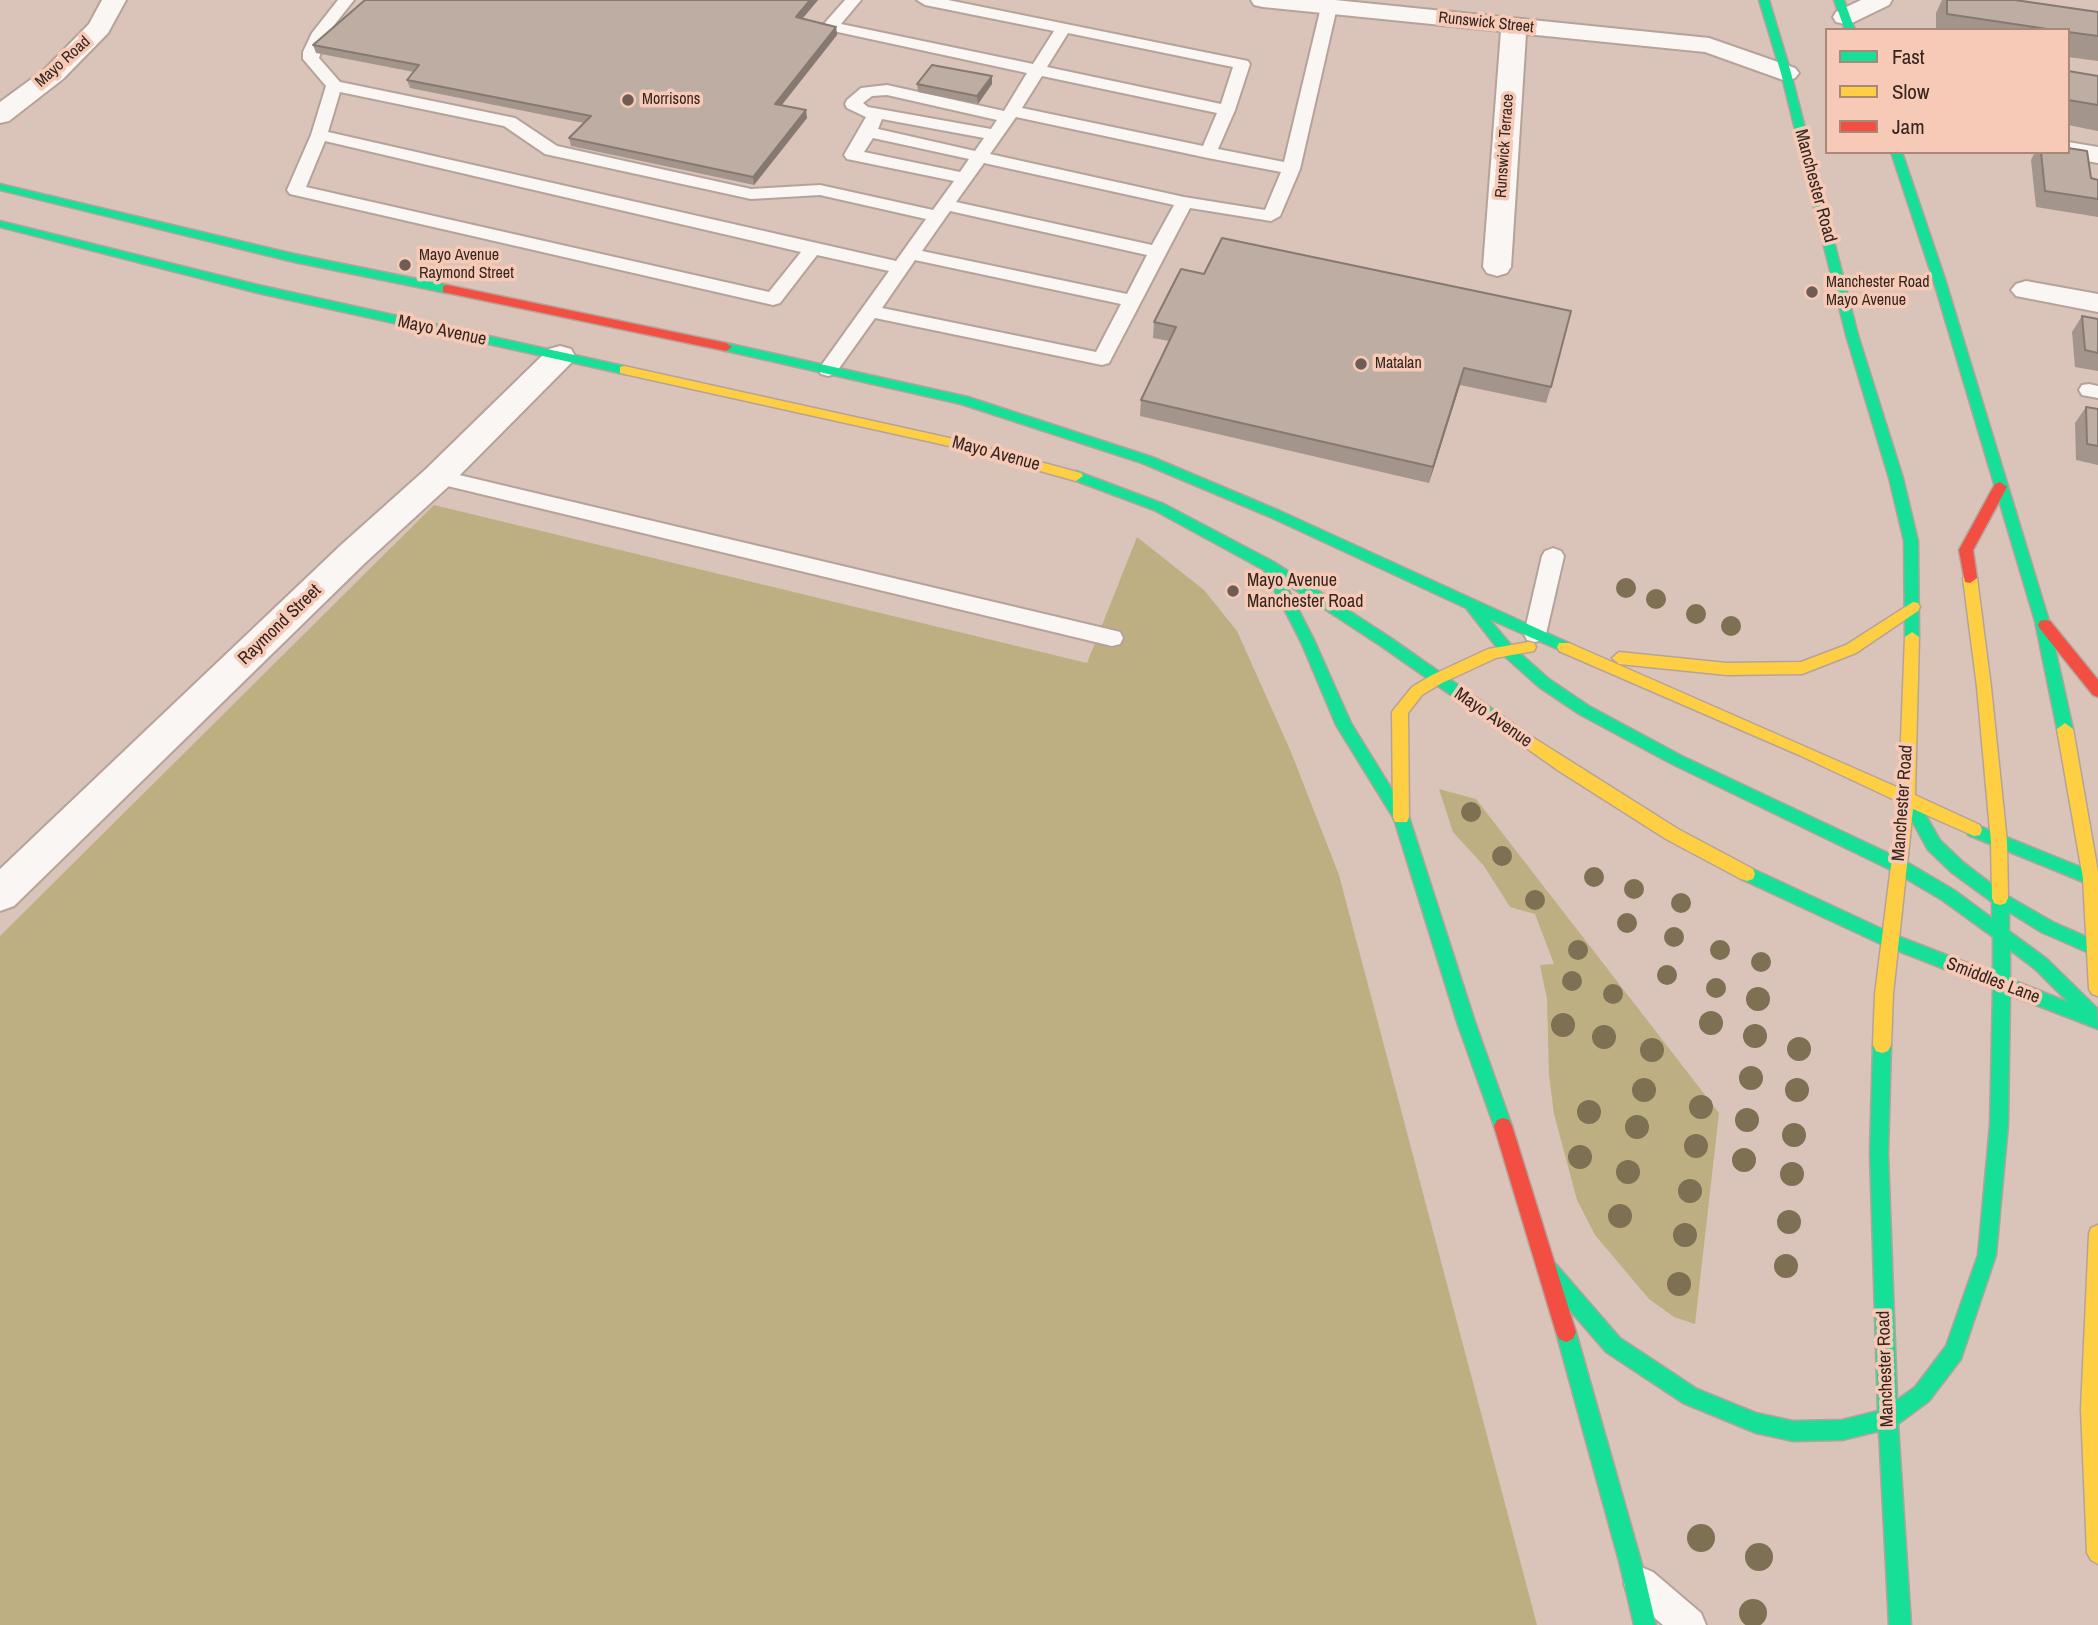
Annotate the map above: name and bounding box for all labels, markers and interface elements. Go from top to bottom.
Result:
street label: Runswick Street [1437,8,1535,38]
legend [1825,28,2070,154]
street label: Mayo Road [32,32,94,92]
text: Fast [1892,42,1925,71]
text: Slow [1892,77,1929,106]
place label: Morrisons [642,90,700,110]
marker: Morrisons [620,92,636,108]
street label: Runswick Terrace [1492,93,1518,199]
text: Jam [1892,112,1925,141]
street label: Manchester Road [1789,127,1841,245]
place label: Mayo Avenue Raymond Street [419,246,514,284]
marker: Mayo Avenue Raymond Street [397,257,413,273]
place label: Manchester Road Mayo Avenue [1826,273,1930,311]
marker: Manchester Road Mayo Avenue [1804,284,1820,300]
street label: Mayo Avenue [396,311,488,351]
place label: Matalan [1375,354,1422,374]
marker: Matalan [1353,356,1369,372]
street label: Mayo Avenue [950,432,1042,476]
place label: Mayo Avenue Manchester Road [1247,570,1363,612]
street label: Raymond Street [234,580,326,670]
marker: Mayo Avenue Manchester Road [1225,583,1241,599]
street label: Mayo Avenue [1450,683,1536,753]
street label: Manchester Road [1888,744,1918,862]
street label: Smiddles Lane [1943,953,2043,1009]
street label: Manchester Road [1873,1310,1899,1428]

